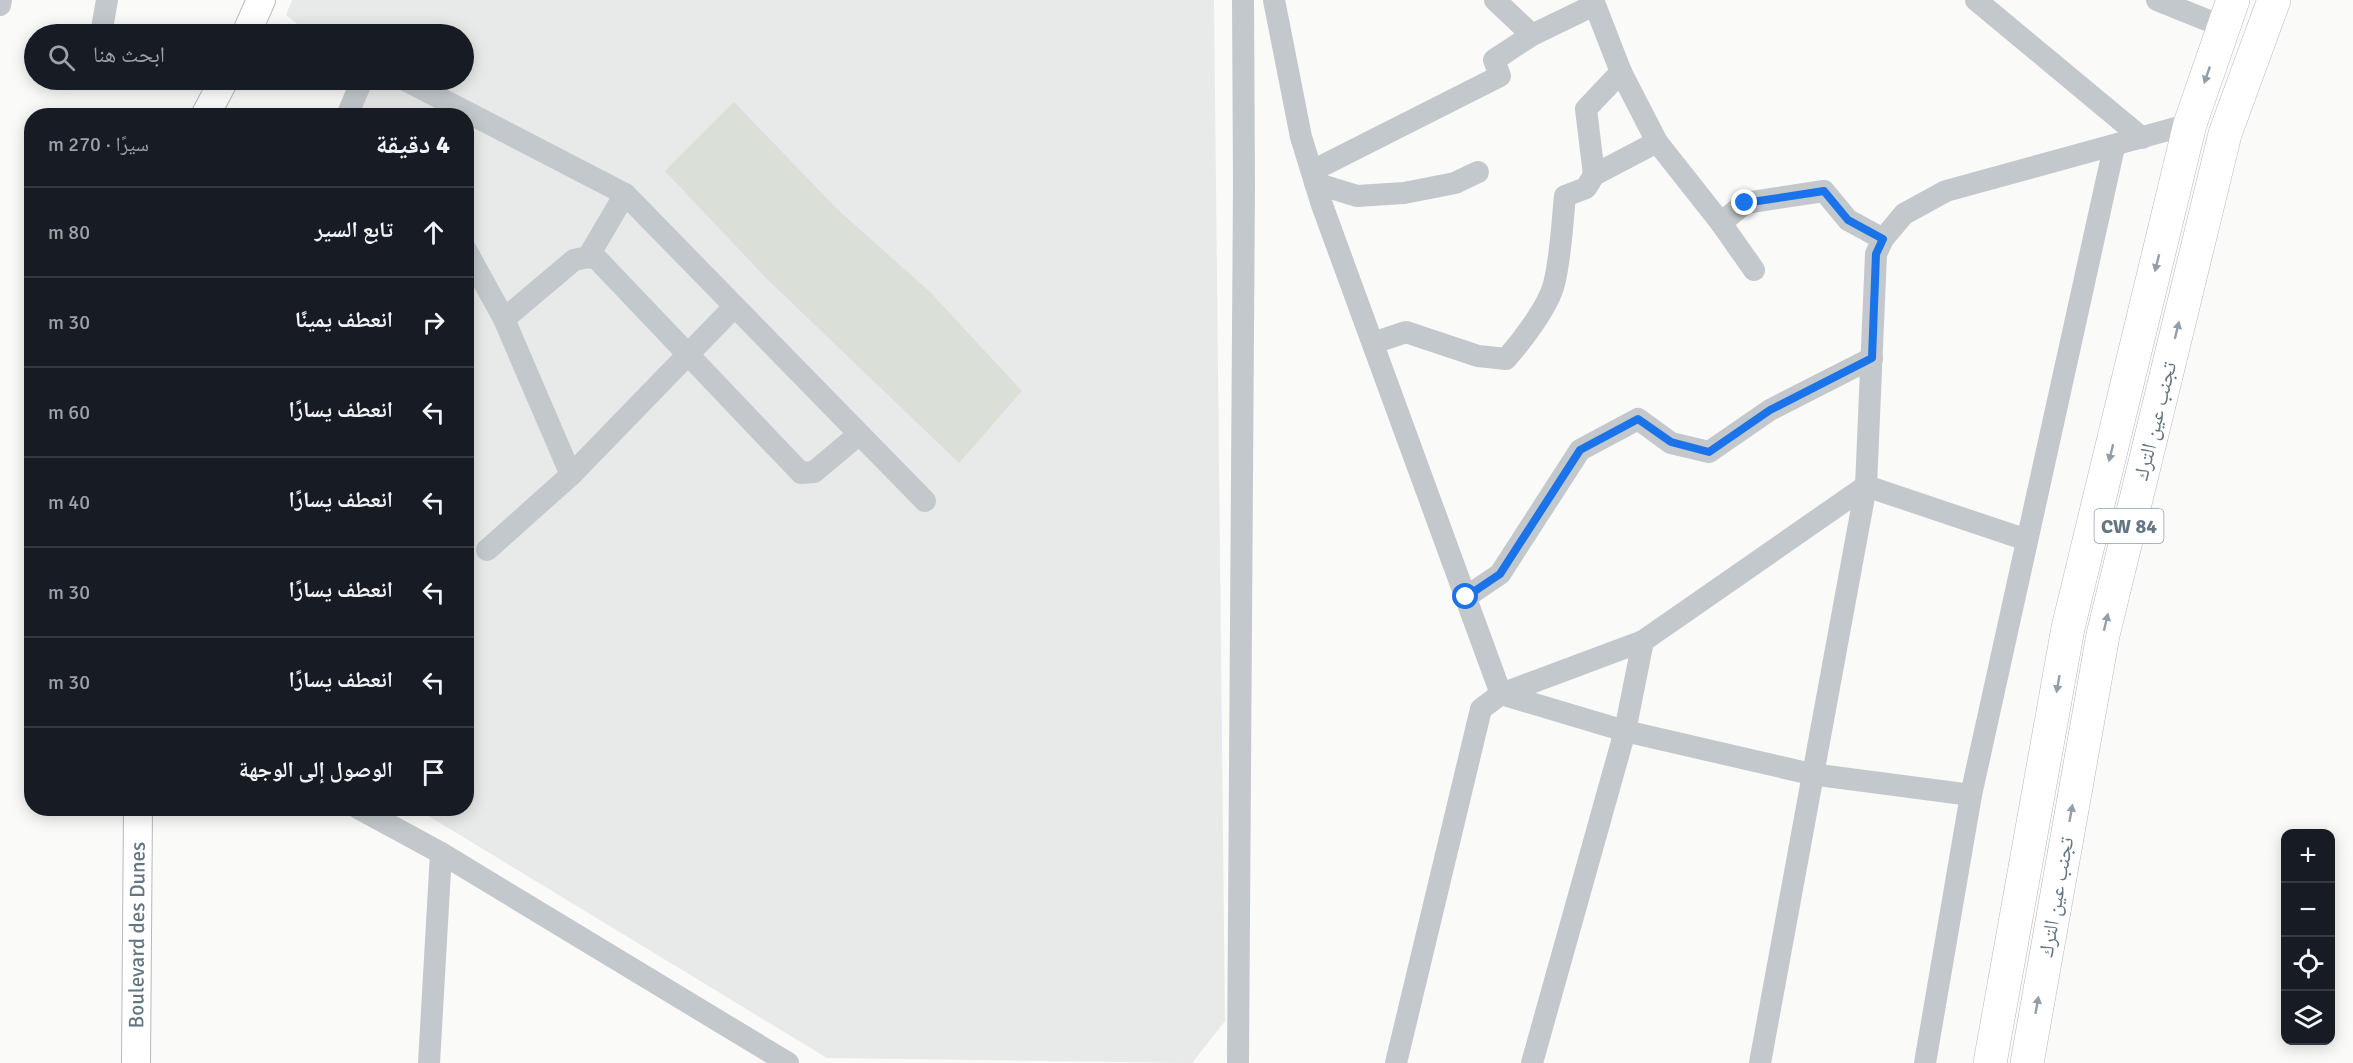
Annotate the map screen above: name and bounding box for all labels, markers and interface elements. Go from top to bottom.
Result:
search box [24,24,474,90]
icon: search [45,41,78,74]
text: ابحث هنا [93,41,165,68]
one-way arrow [2202,66,2212,84]
text: 4 دقيقة [376,129,450,161]
text: سيرًا · 270 m [48,132,149,157]
route end [1731,189,1757,215]
text: تابع السير [315,216,393,243]
icon: ahead [417,216,450,249]
text: 80 m [48,220,90,245]
one-way arrow [2151,254,2161,273]
text: انعطف يمينًا [295,306,393,333]
icon: right [417,306,450,339]
text: 30 m [48,310,90,335]
one-way arrow [2173,320,2182,339]
street label: تجنب عين الترك [2128,359,2182,483]
text: انعطف يسارًا [288,396,393,423]
icon: left [417,396,450,429]
text: 60 m [48,400,90,425]
one-way arrow [2105,444,2115,462]
text: انعطف يسارًا [288,486,393,513]
icon: left [417,486,450,519]
text: 40 m [48,490,90,515]
road number: CW 84 [2094,509,2164,543]
text: انعطف يسارًا [288,576,393,603]
icon: left [417,576,450,609]
text: 30 m [48,580,90,605]
route start [1452,583,1478,609]
one-way arrow [2102,612,2112,631]
text: انعطف يسارًا [288,666,393,693]
icon: left [417,666,450,699]
text: 30 m [48,670,90,695]
one-way arrow [2053,675,2062,694]
text: الوصول إلى الوجهة [239,756,393,783]
icon: arrive [417,756,450,789]
one-way arrow [2067,804,2076,823]
map controls [2281,829,2335,1045]
button: + [2281,829,2335,883]
street label: تجنب عين الترك [2033,835,2079,959]
street label: Boulevard des Dunes [123,842,151,1028]
button: − [2281,883,2335,937]
button: locate [2281,937,2335,991]
button: layers [2281,991,2335,1045]
one-way arrow [2033,996,2042,1015]

